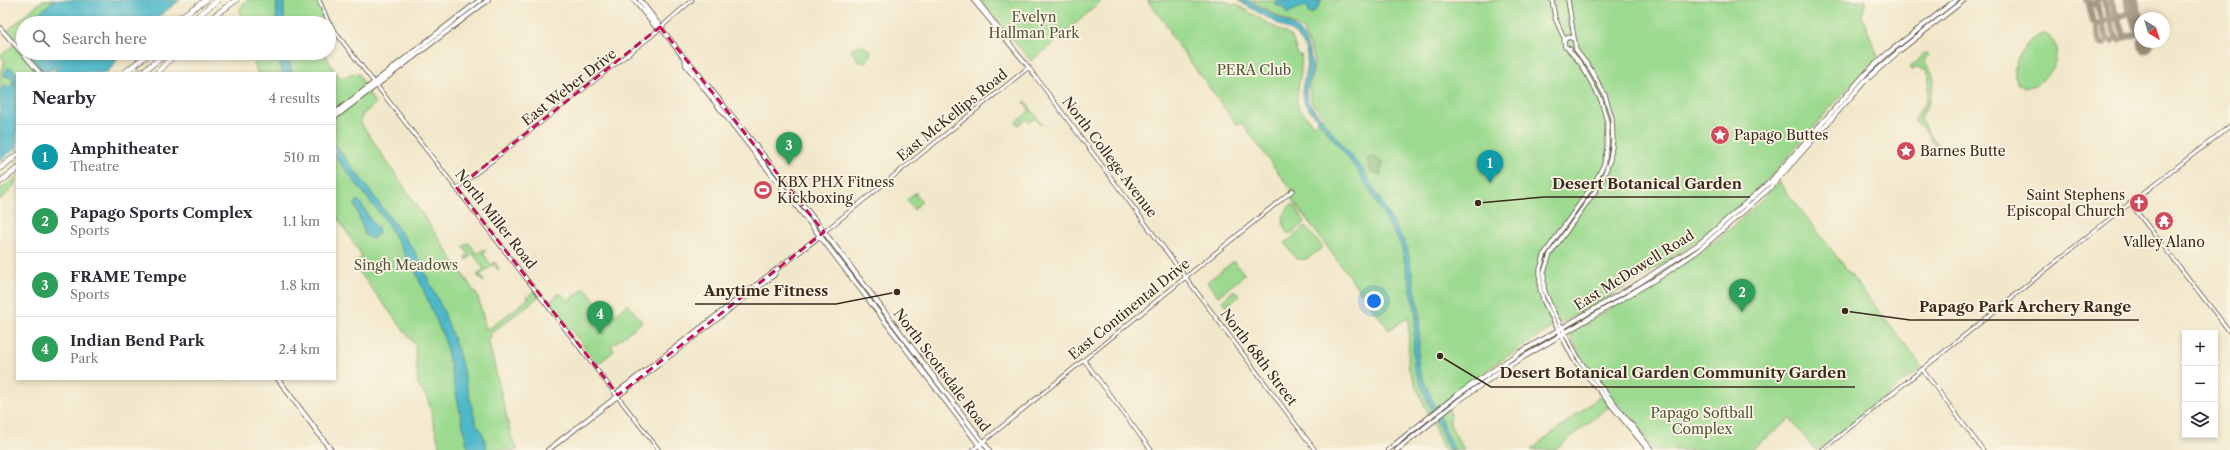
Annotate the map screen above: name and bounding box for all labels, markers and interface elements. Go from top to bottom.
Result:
park label: Evelyn Hallman Park [989,8,1080,42]
north arrow [2134,12,2170,48]
search box [16,16,336,60]
icon: search [30,27,52,49]
text: Search here [62,29,147,48]
street label: East Weber Drive [518,44,620,130]
park label: PERA Club [1217,61,1291,79]
street label: East McKellips Road [893,65,1011,165]
text: Nearby [32,88,96,108]
text: 4 results [269,90,320,106]
street label: North College Avenue [1059,93,1161,221]
place icon: Papago Buttes [1709,124,1731,146]
place label: Papago Buttes [1734,126,1828,144]
pin: 3 [776,132,802,165]
text: Amphitheater [70,139,179,158]
place icon: Barnes Butte [1895,140,1917,162]
place label: Barnes Butte [1920,142,2006,160]
text: 1 [42,149,48,165]
text: 510 m [284,149,320,165]
pin: 1 [1477,150,1503,183]
text: Theatre [70,158,119,174]
street label: North Miller Road [451,166,541,273]
callout: Desert Botanical Garden [1544,170,1750,197]
place label: KBX PHX Fitness Kickboxing [777,173,894,207]
text: Desert Botanical Garden [1552,174,1743,193]
sports icon: KBX PHX Fitness Kickboxing [752,179,774,201]
place label: Saint Stephens Episcopal Church [2007,186,2125,220]
church icon: Saint Stephens Episcopal Church [2128,192,2150,214]
text: Papago Sports Complex [70,203,252,222]
temple icon: Valley Alano [2153,210,2175,232]
text: 2 [41,213,49,229]
text: 1.1 km [283,213,320,229]
text: Sports [70,222,109,238]
street label: East McDowell Road [1571,226,1698,314]
place label: Valley Alano [2122,233,2205,251]
street label: East Continental Drive [1065,254,1193,364]
park label: Singh Meadows [354,256,458,274]
text: FRAME Tempe [70,267,187,286]
text: 3 [41,277,49,293]
text: 1.8 km [280,277,320,293]
callout: Anytime Fitness [695,277,836,304]
pin: 2 [1729,279,1755,312]
text: Anytime Fitness [703,281,828,300]
text: Sports [70,286,109,302]
your location [1364,291,1384,311]
callout: Papago Park Archery Range [1910,293,2139,320]
text: Papago Park Archery Range [1919,297,2131,316]
pin: 4 [587,301,613,334]
street label: North Scottsdale Road [890,305,995,436]
street label: North 68th Street [1217,305,1301,409]
map controls [2182,330,2218,438]
button: + [2182,330,2218,366]
text: Indian Bend Park [70,331,205,350]
text: 4 [41,341,49,357]
text: 2.4 km [279,341,320,357]
text: Park [70,350,98,366]
callout: Desert Botanical Garden Community Garden [1491,360,1855,387]
text: Desert Botanical Garden Community Garden [1500,363,1847,382]
button: − [2182,366,2218,402]
button: layers [2182,402,2218,438]
park label: Papago Softball Complex [1651,404,1753,438]

